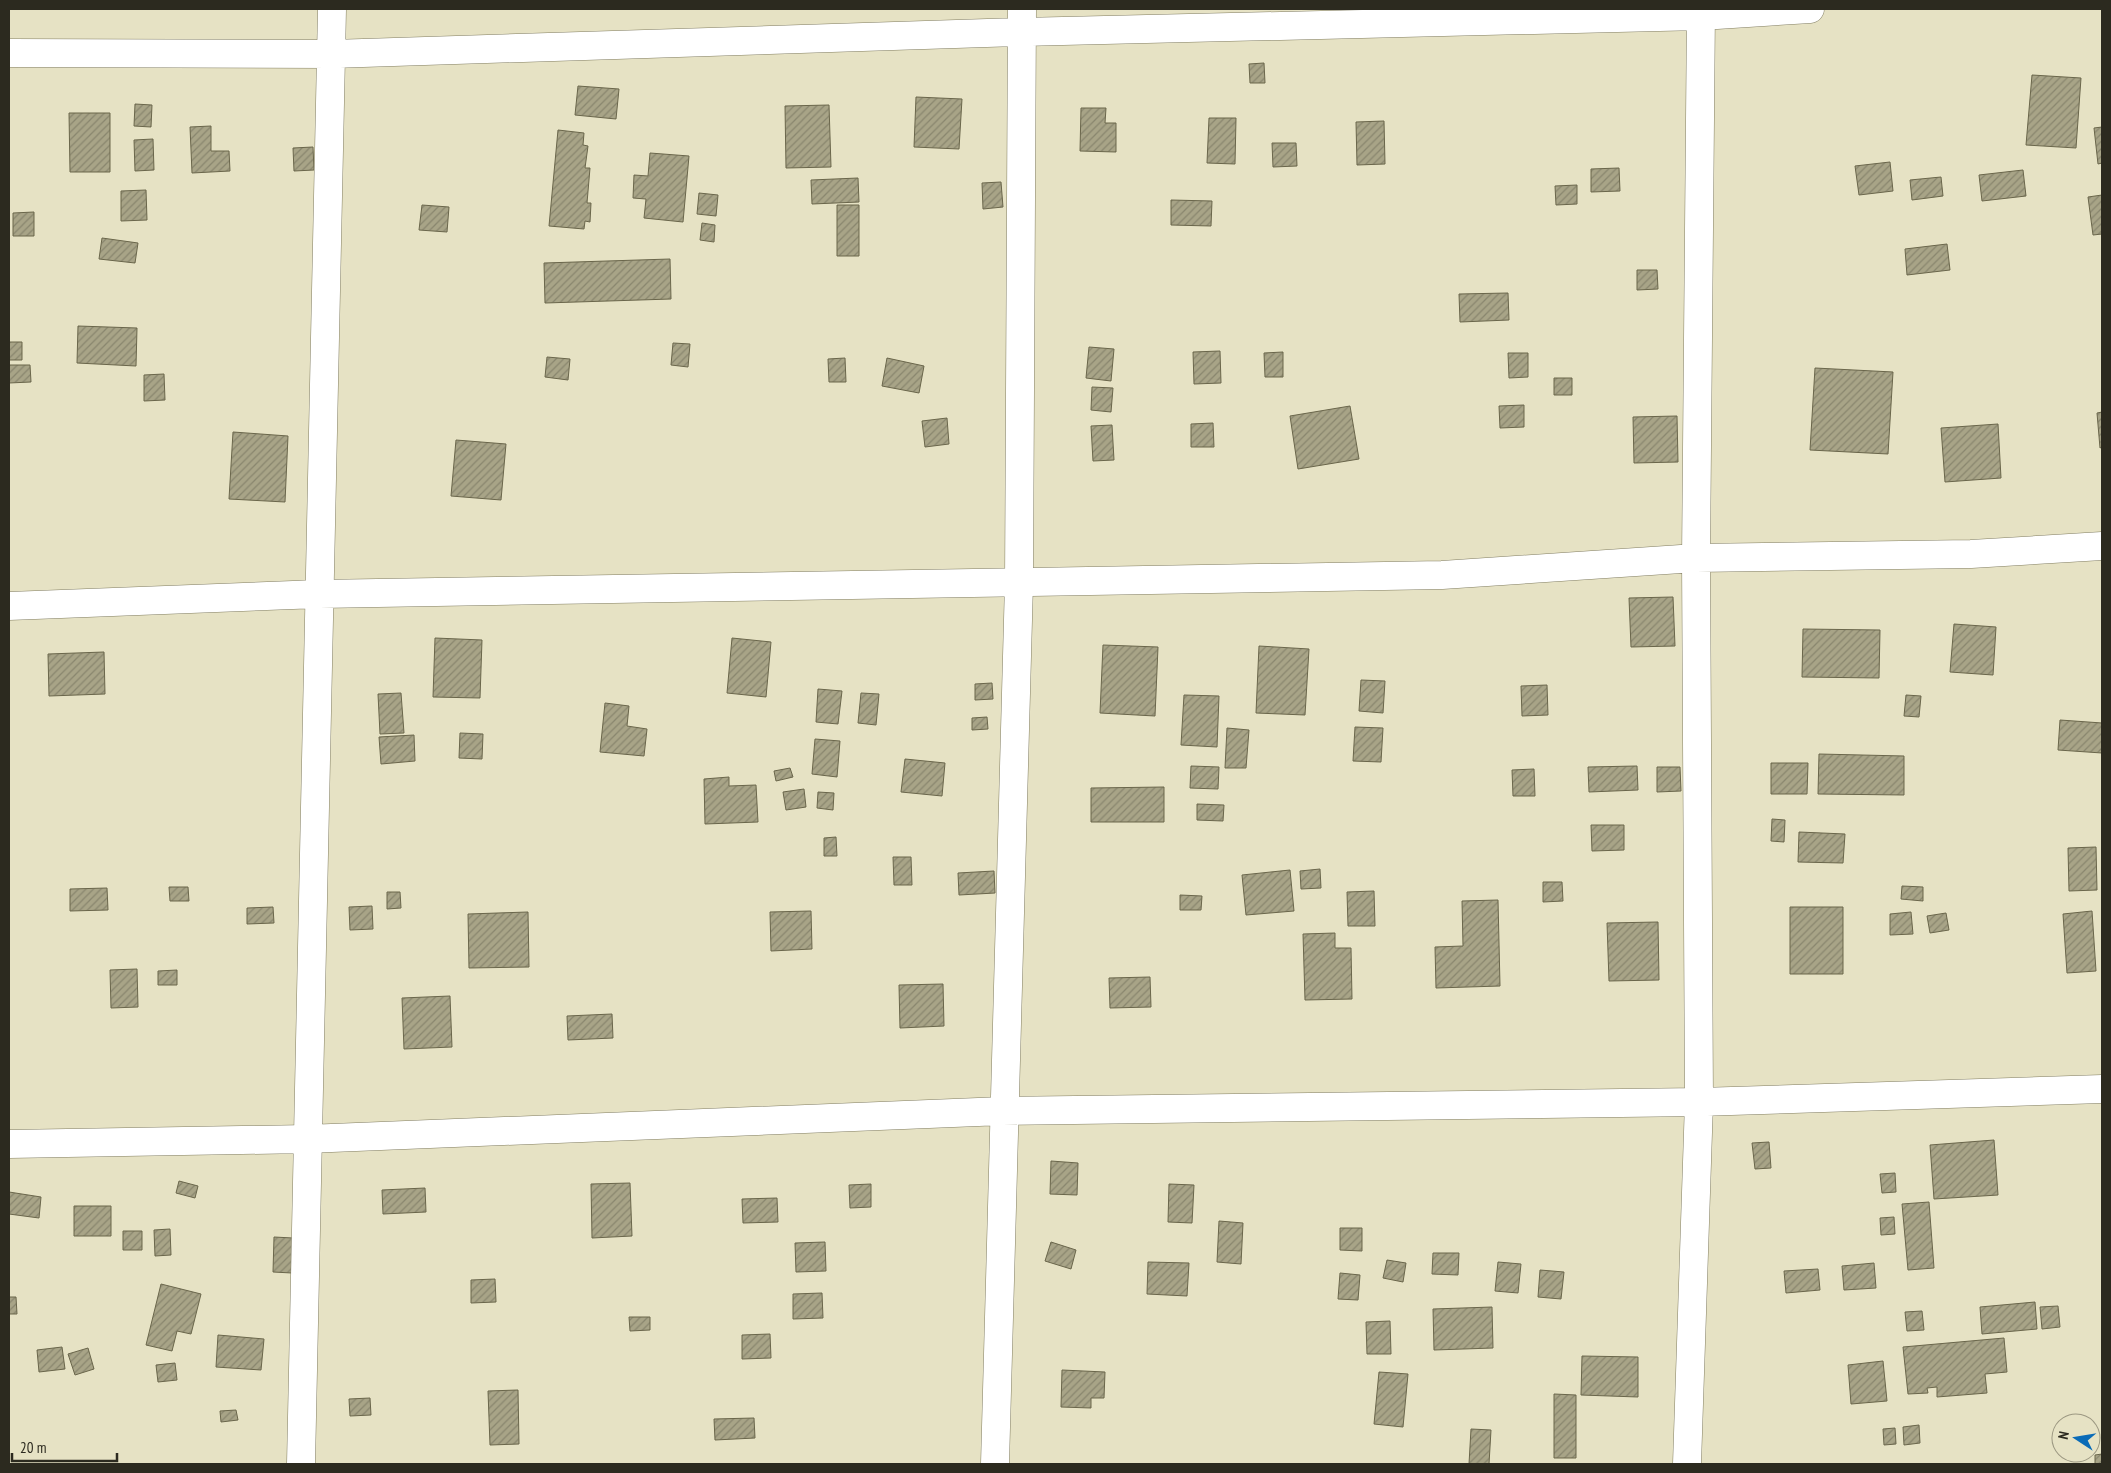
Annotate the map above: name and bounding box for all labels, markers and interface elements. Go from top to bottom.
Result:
north arrow [2051,1413,2101,1463]
scale bar [12,1430,118,1462]
text: N [2054,1430,2073,1441]
text: 20 m [20,1438,46,1457]

